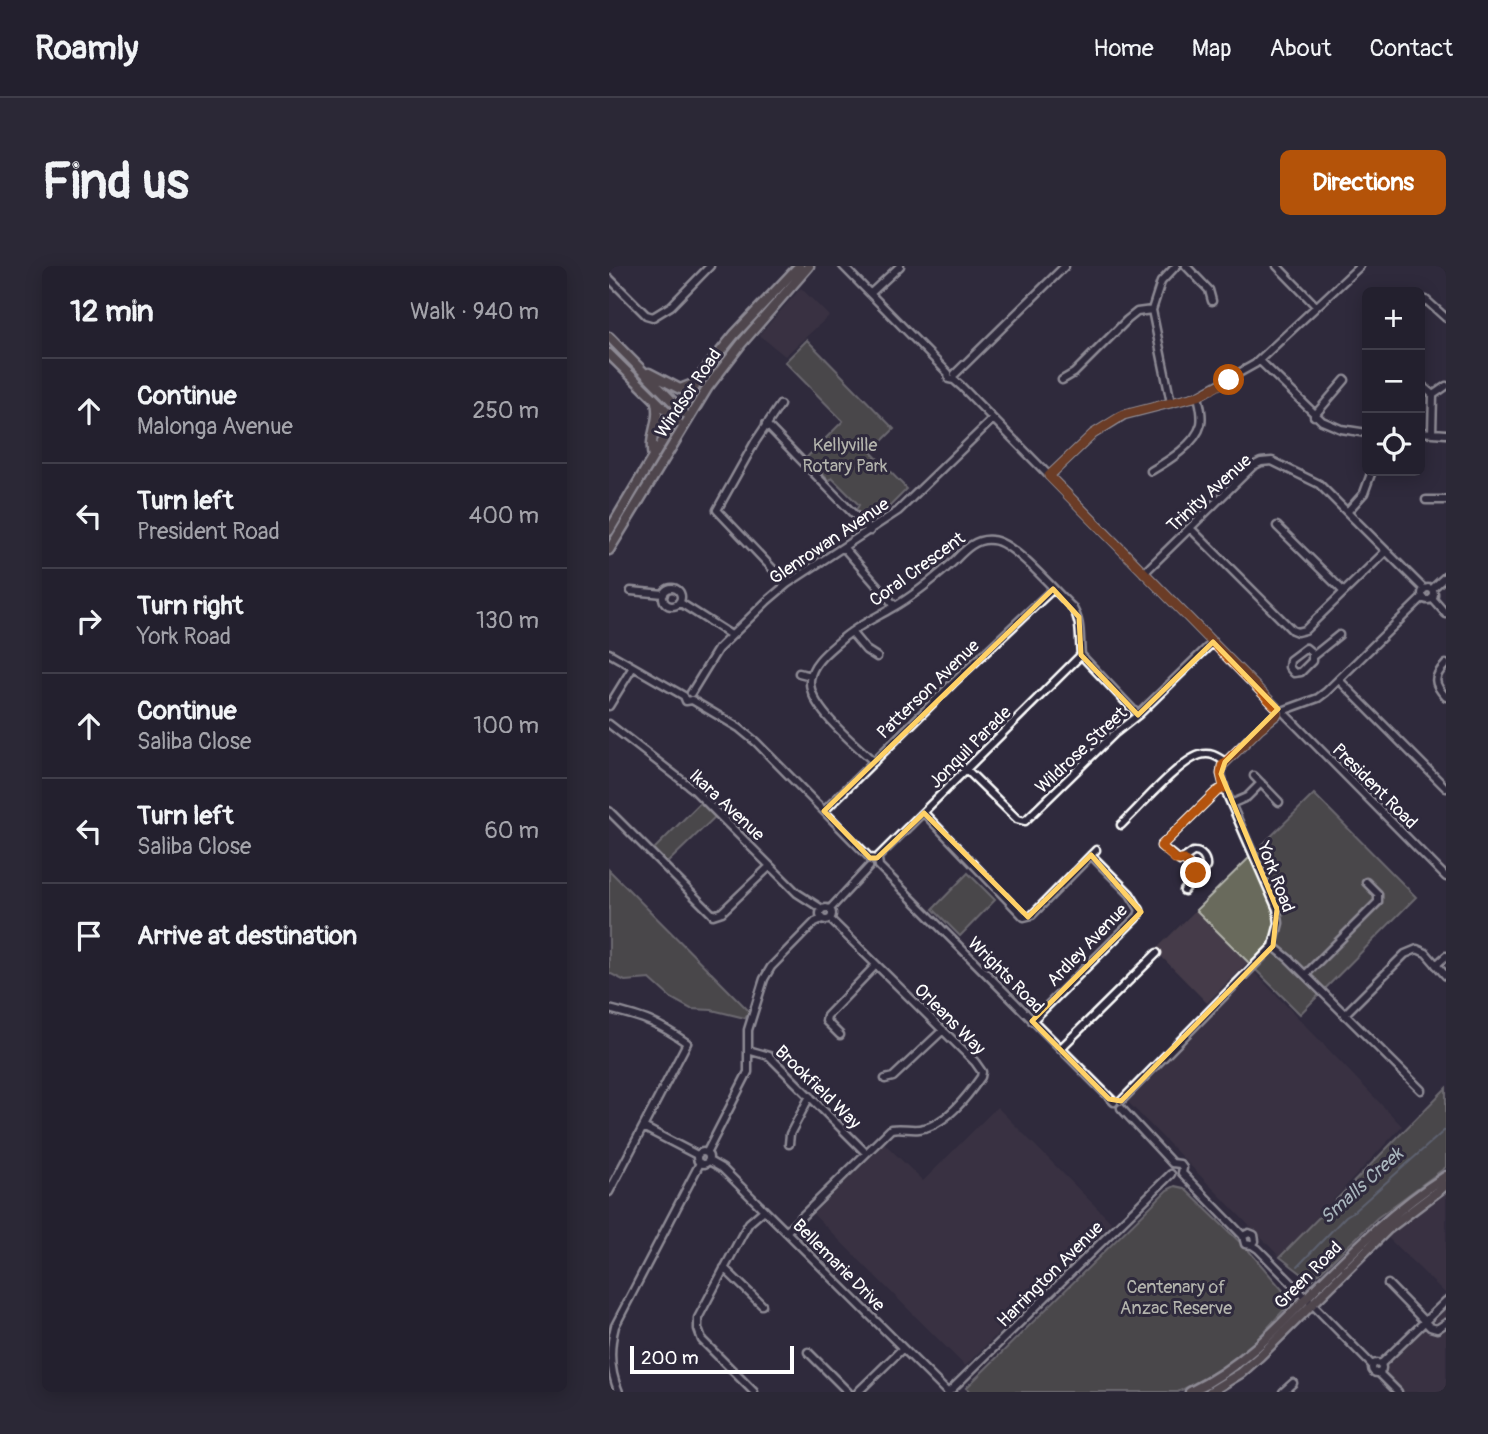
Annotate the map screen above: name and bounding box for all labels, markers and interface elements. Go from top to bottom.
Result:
text: Roamly [35,28,138,69]
text: Home [1093,34,1154,63]
text: Map [1192,34,1232,63]
text: About [1270,34,1332,63]
text: Contact [1370,34,1453,63]
button: Directions [1280,150,1446,215]
text: Find us [42,152,189,213]
map controls [1362,287,1425,476]
button: + [1362,287,1425,350]
text: 12 min [70,293,154,330]
text: Walk · 940 m [410,297,539,326]
street label: Windsor Road [650,344,727,442]
button: − [1362,350,1425,413]
route start [1213,364,1244,395]
text: Continue [137,380,237,412]
icon: ahead [70,392,108,430]
text: 250 m [473,396,539,425]
text: Malonga Avenue [137,412,293,441]
button: locate [1362,413,1425,476]
park label: Kellyville Rotary Park [802,434,888,478]
street label: Trinity Avenue [1162,449,1257,538]
text: Turn left [137,485,233,517]
street label: Glenrowan Avenue [765,493,894,590]
icon: left [70,497,108,535]
text: 400 m [469,501,539,530]
text: President Road [137,517,280,546]
street label: Coral Crescent [865,527,970,612]
text: Turn right [137,590,243,622]
icon: right [70,602,108,640]
text: 130 m [476,606,539,635]
text: York Road [137,622,231,651]
street label: Patterson Avenue [872,635,985,744]
text: Continue [137,695,237,727]
street label: Jonquil Parade [924,701,1017,793]
street label: Wildrose Street [1031,702,1133,799]
icon: ahead [70,707,108,745]
text: 100 m [473,711,539,740]
text: Saliba Close [137,727,251,756]
street label: President Road [1327,739,1422,834]
street label: Ikara Avenue [684,765,769,846]
text: Turn left [137,800,233,832]
icon: left [70,812,108,850]
text: 60 m [484,816,539,845]
text: Saliba Close [137,832,251,861]
street label: York Road [1251,838,1299,916]
route end [1180,857,1211,888]
street label: Ardley Avenue [1042,899,1133,992]
icon: arrive [70,917,108,955]
text: Arrive at destination [137,920,357,952]
street label: Wrights Road [962,932,1049,1019]
street label: Orleans Way [909,979,991,1060]
street label: Brookfield Way [770,1041,866,1134]
water label: Smalls Creek [1315,1141,1410,1229]
street label: Bellemarie Drive [788,1214,890,1317]
street label: Harrington Avenue [992,1216,1108,1332]
street label: Green Road [1270,1237,1347,1314]
park label: Centenary of Anzac Reserve [1120,1276,1232,1320]
scale bar [630,1343,795,1375]
text: 200 m [641,1346,699,1370]

